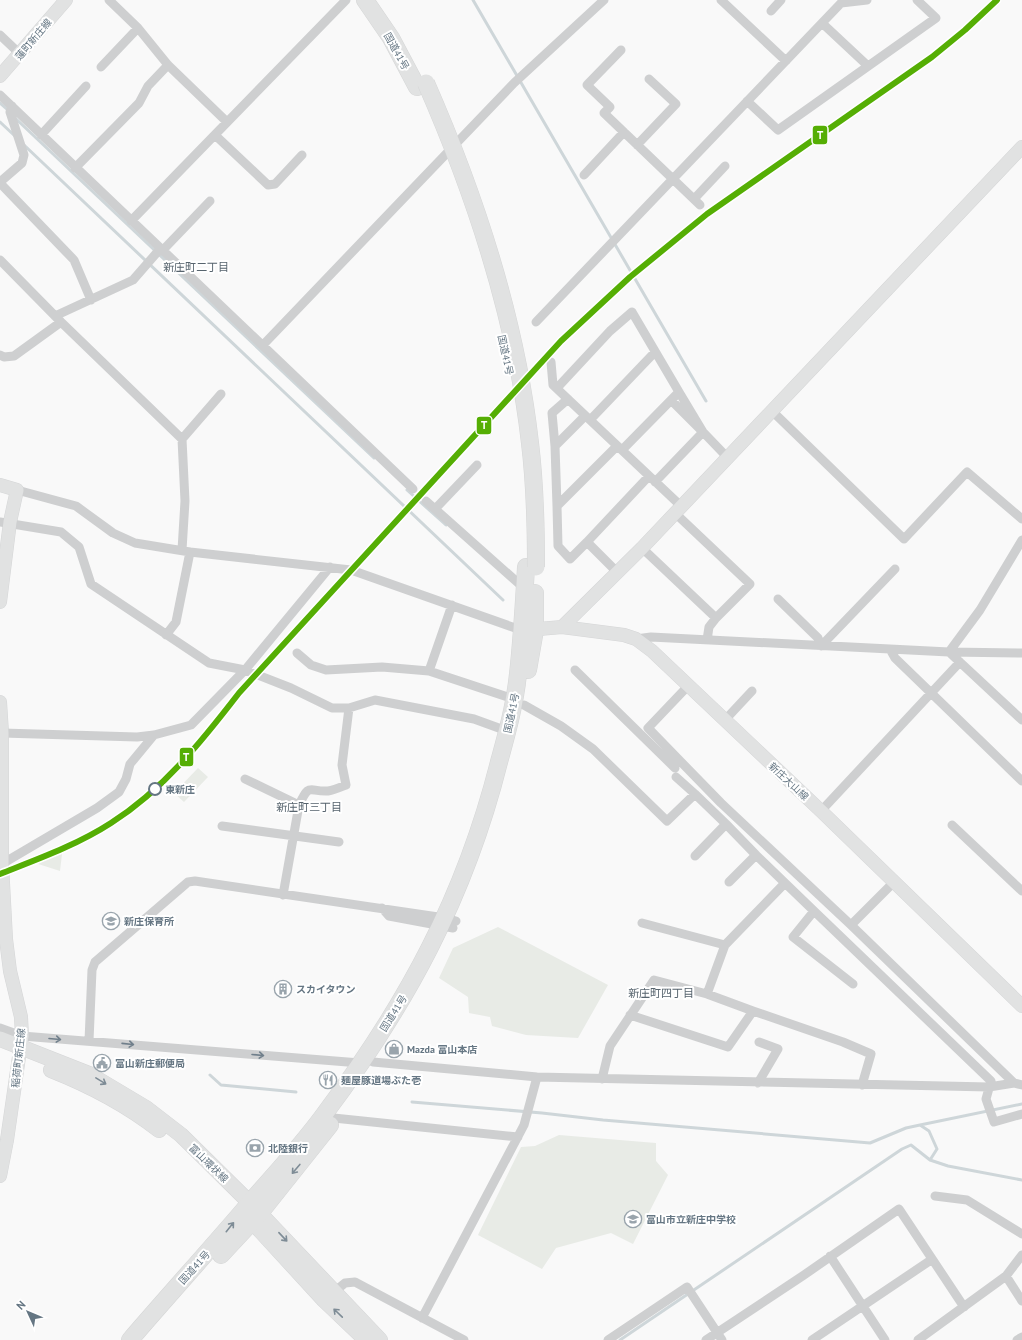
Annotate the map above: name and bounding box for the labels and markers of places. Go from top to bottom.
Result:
marker: 東新庄 [148,782,162,796]
place label: 東新庄 [165,783,195,796]
school or university icon: 新庄保育所 [101,911,121,931]
place label: 新庄保育所 [124,915,174,928]
building icon: スカイタウン [273,979,293,999]
place label: スカイタウン [296,983,356,996]
shop icon: Mazda 富山本店 [384,1039,404,1059]
place label: Mazda 富山本店 [407,1043,477,1056]
public building icon: 富山新庄郵便局 [92,1053,112,1073]
place label: 富山新庄郵便局 [115,1057,185,1070]
restaurant icon: 麺屋豚道場ぶた壱 [318,1070,338,1090]
place label: 麺屋豚道場ぶた壱 [341,1074,421,1087]
bank icon: 北陸銀行 [245,1138,265,1158]
place label: 北陸銀行 [268,1142,308,1155]
school or university icon: 富山市立新庄中学校 [623,1209,643,1229]
place label: 富山市立新庄中学校 [646,1213,736,1226]

